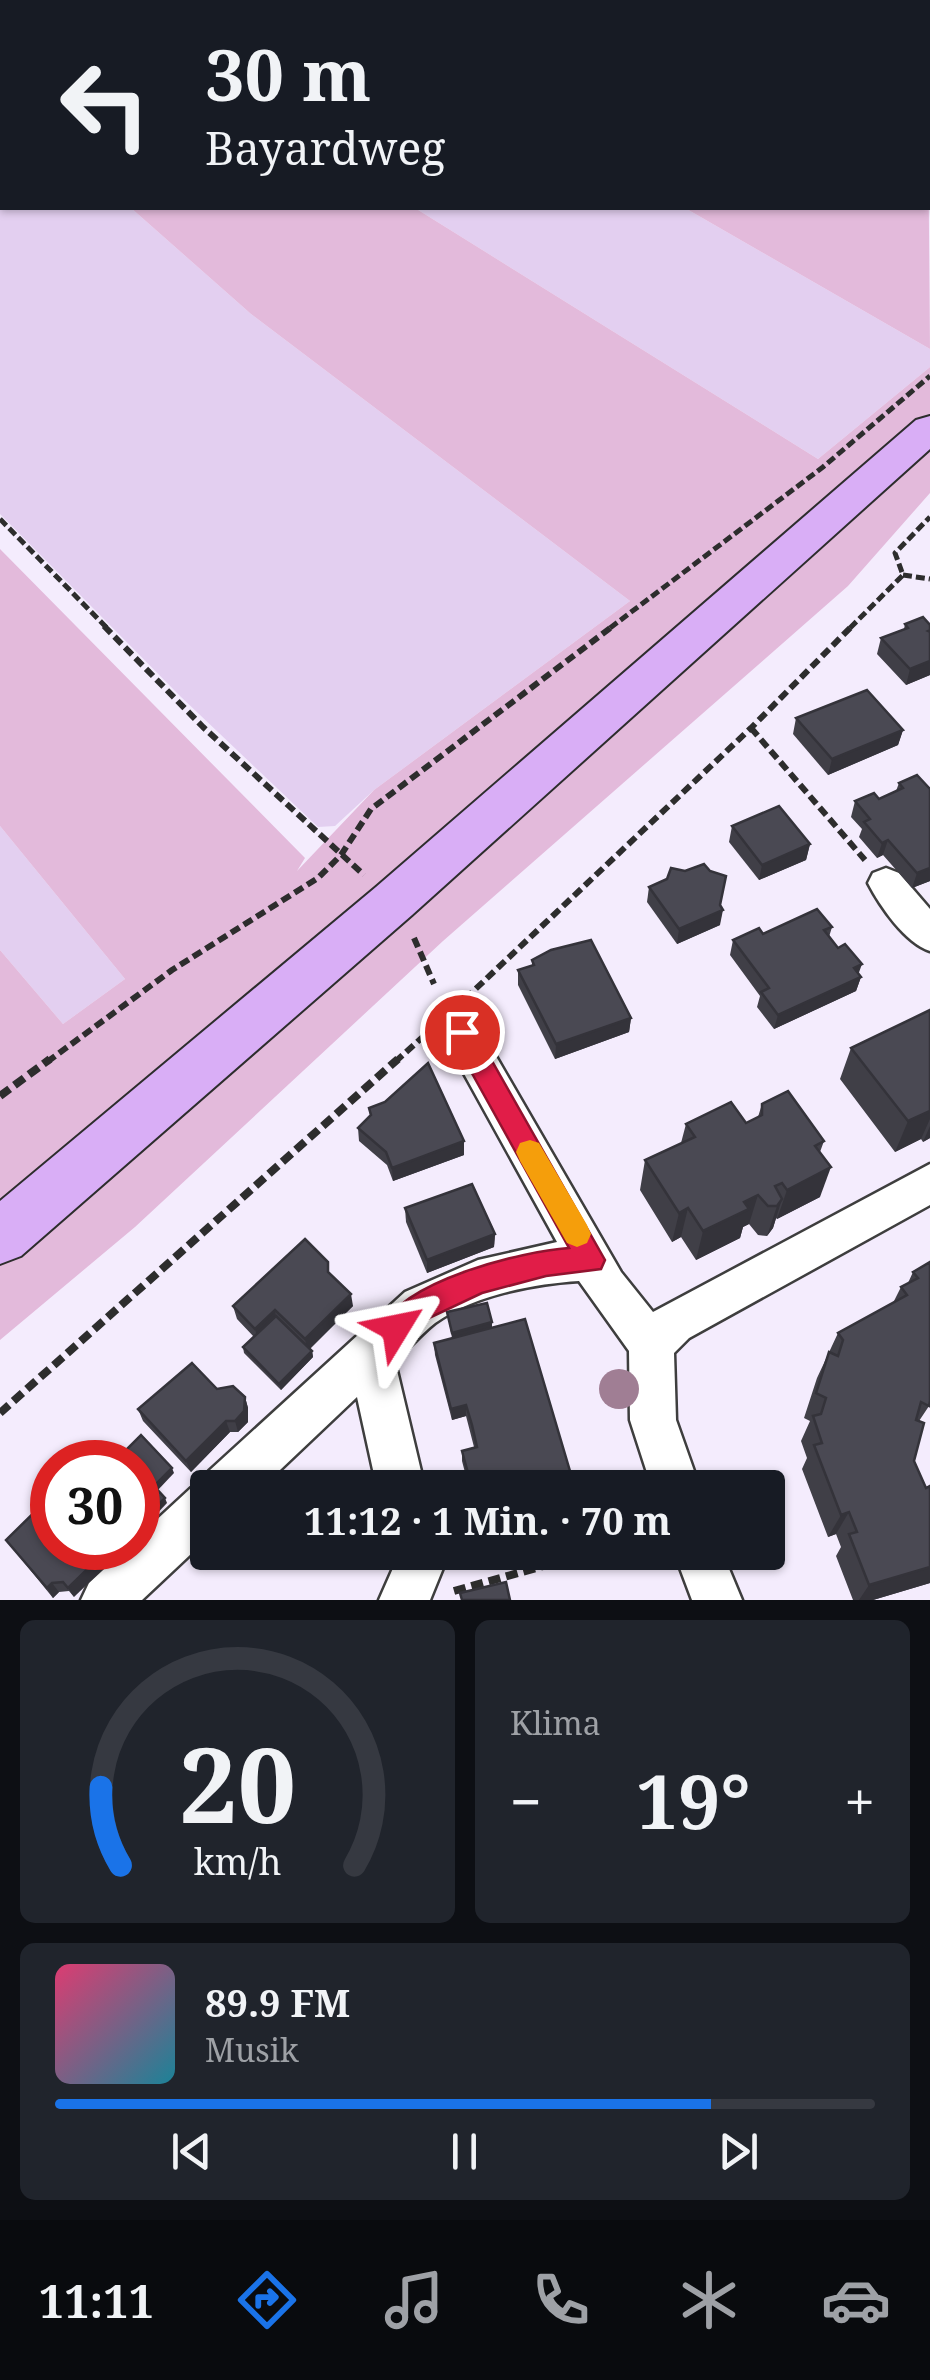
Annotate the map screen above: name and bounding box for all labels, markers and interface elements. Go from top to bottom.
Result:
text: 30 m [205,26,371,122]
icon: left [40,40,170,170]
text: Bayardweg [205,117,446,178]
pin [420,990,505,1075]
icon: arrive [435,1005,490,1060]
position arrow [344,1276,448,1380]
speed limit sign: 30 [30,1440,160,1570]
text: 11:12 · 1 Min. · 70 m [304,1494,671,1546]
text: Klima [510,1701,601,1744]
text: 20 [179,1712,296,1853]
text: 19° [636,1749,750,1851]
text: − [510,1763,542,1838]
text: + [844,1763,875,1838]
text: km/h [194,1837,281,1885]
text: 89.9 FM [205,1976,350,2028]
text: Musik [205,2028,299,2071]
icon: previous [164,2124,219,2179]
icon: pause [437,2124,492,2179]
icon: next [711,2124,766,2179]
icon: directions [232,2265,302,2335]
icon: music [379,2265,449,2335]
icon: phone [526,2265,596,2335]
icon: climate [674,2265,744,2335]
icon: car [821,2265,891,2335]
text: 11:11 [39,2270,154,2331]

